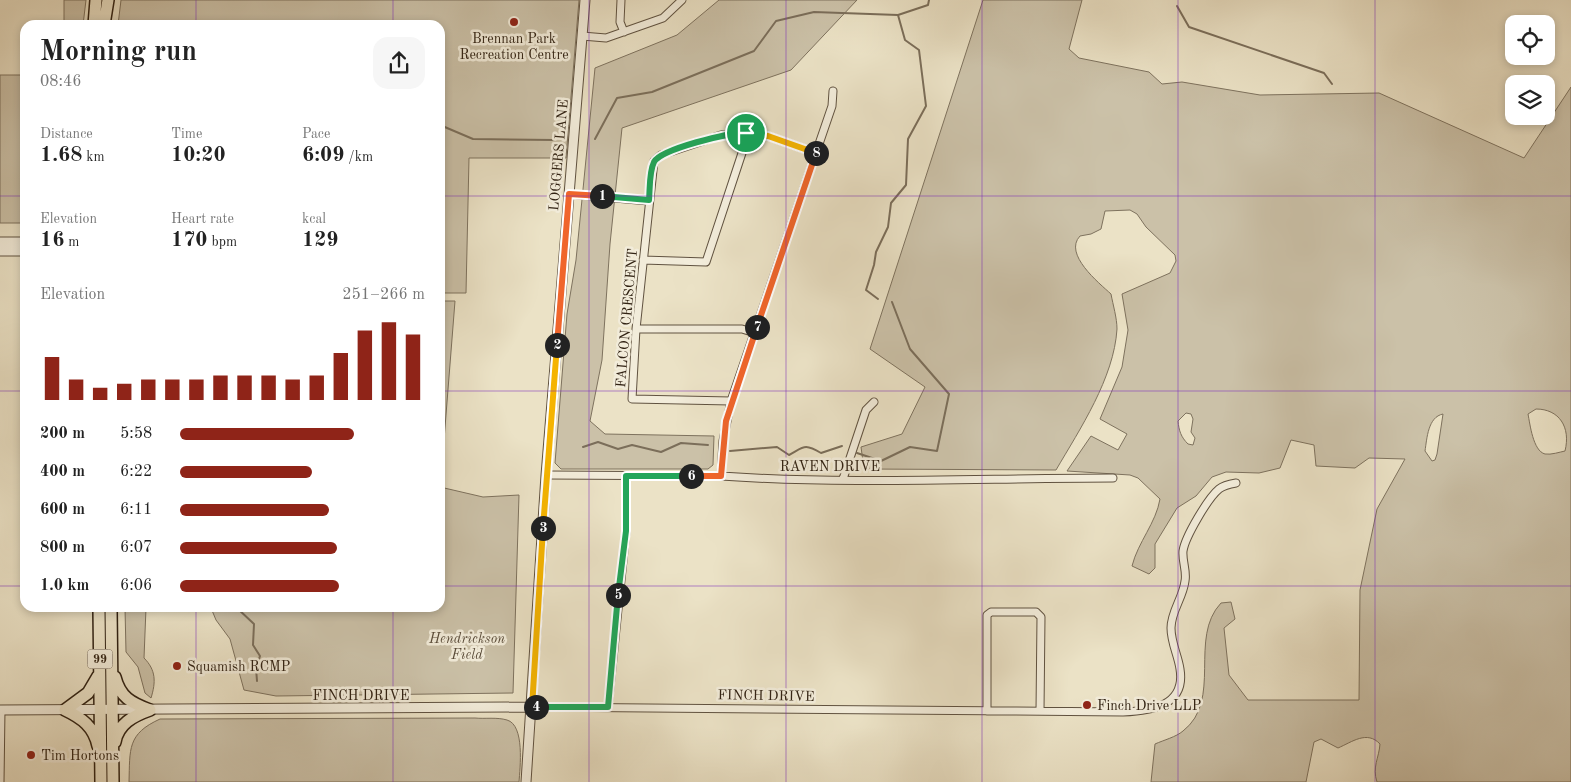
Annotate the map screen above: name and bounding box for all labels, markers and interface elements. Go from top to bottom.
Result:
map controls [1505,15,1555,125]
button: locate [1505,15,1555,65]
marker: Brennan Park Recreation Centre [508,16,520,28]
place label: Brennan Park Recreation Centre [459,32,569,62]
button: share [373,37,425,89]
text: Morning run [40,39,197,67]
text: 08:46 [40,74,82,90]
button: layers [1505,75,1555,125]
street label: LOGGERS LANE [547,99,571,212]
pin [725,112,767,154]
icon: arrive [732,119,760,147]
text: Distance [40,127,93,141]
text: Time [171,127,202,141]
text: Pace [302,127,330,141]
pin: 8 [804,140,828,166]
text: 1.68 [40,145,82,166]
text: 10:20 [171,145,226,166]
text: 6:09 [302,145,344,166]
text: 8 [812,146,821,160]
text: km [82,150,105,164]
text: /km [344,150,373,164]
pin: 1 [590,184,614,208]
text: 1 [598,189,607,203]
text: Elevation [40,212,97,226]
text: Heart rate [171,212,234,226]
text: kcal [302,212,326,226]
text: 16 [40,230,64,251]
text: 170 [171,230,208,251]
text: 129 [302,230,339,251]
text: m [64,235,79,249]
text: bpm [208,235,237,249]
street label: FALCON CRESCENT [614,248,640,388]
text: Elevation [40,287,105,303]
text: 251–266 m [342,287,425,303]
pin: 7 [744,314,770,340]
text: 7 [753,320,762,334]
pin: 2 [544,332,570,358]
text: 2 [553,338,562,352]
text: 200 m [40,426,85,442]
text: 5:58 [120,426,152,442]
street label: RAVEN DRIVE [780,460,880,474]
text: 400 m [40,464,85,480]
text: 6:22 [120,464,152,480]
pin: 6 [678,464,704,488]
text: 6 [687,469,696,483]
text: 600 m [40,502,85,518]
text: 6:11 [120,502,152,518]
pin: 3 [530,516,556,540]
text: 3 [539,521,548,535]
text: 800 m [40,540,85,556]
text: 6:07 [120,540,152,556]
text: 1.0 km [40,578,89,594]
text: 6:06 [120,578,152,594]
pin: 5 [606,582,630,608]
text: 5 [614,588,623,602]
park label: Hendrickson Field [428,632,505,662]
road number: 99 [88,650,112,669]
marker: Squamish RCMP [171,660,183,672]
place label: Squamish RCMP [187,660,290,674]
street label: FINCH DRIVE [717,688,815,704]
street label: FINCH DRIVE [312,689,410,703]
pin: 4 [524,694,548,720]
marker: Finch Drive LLP [1081,699,1093,711]
place label: Finch Drive LLP [1097,699,1201,713]
text: 4 [532,700,541,714]
marker: Tim Hortons [25,749,37,761]
place label: Tim Hortons [41,749,119,763]

